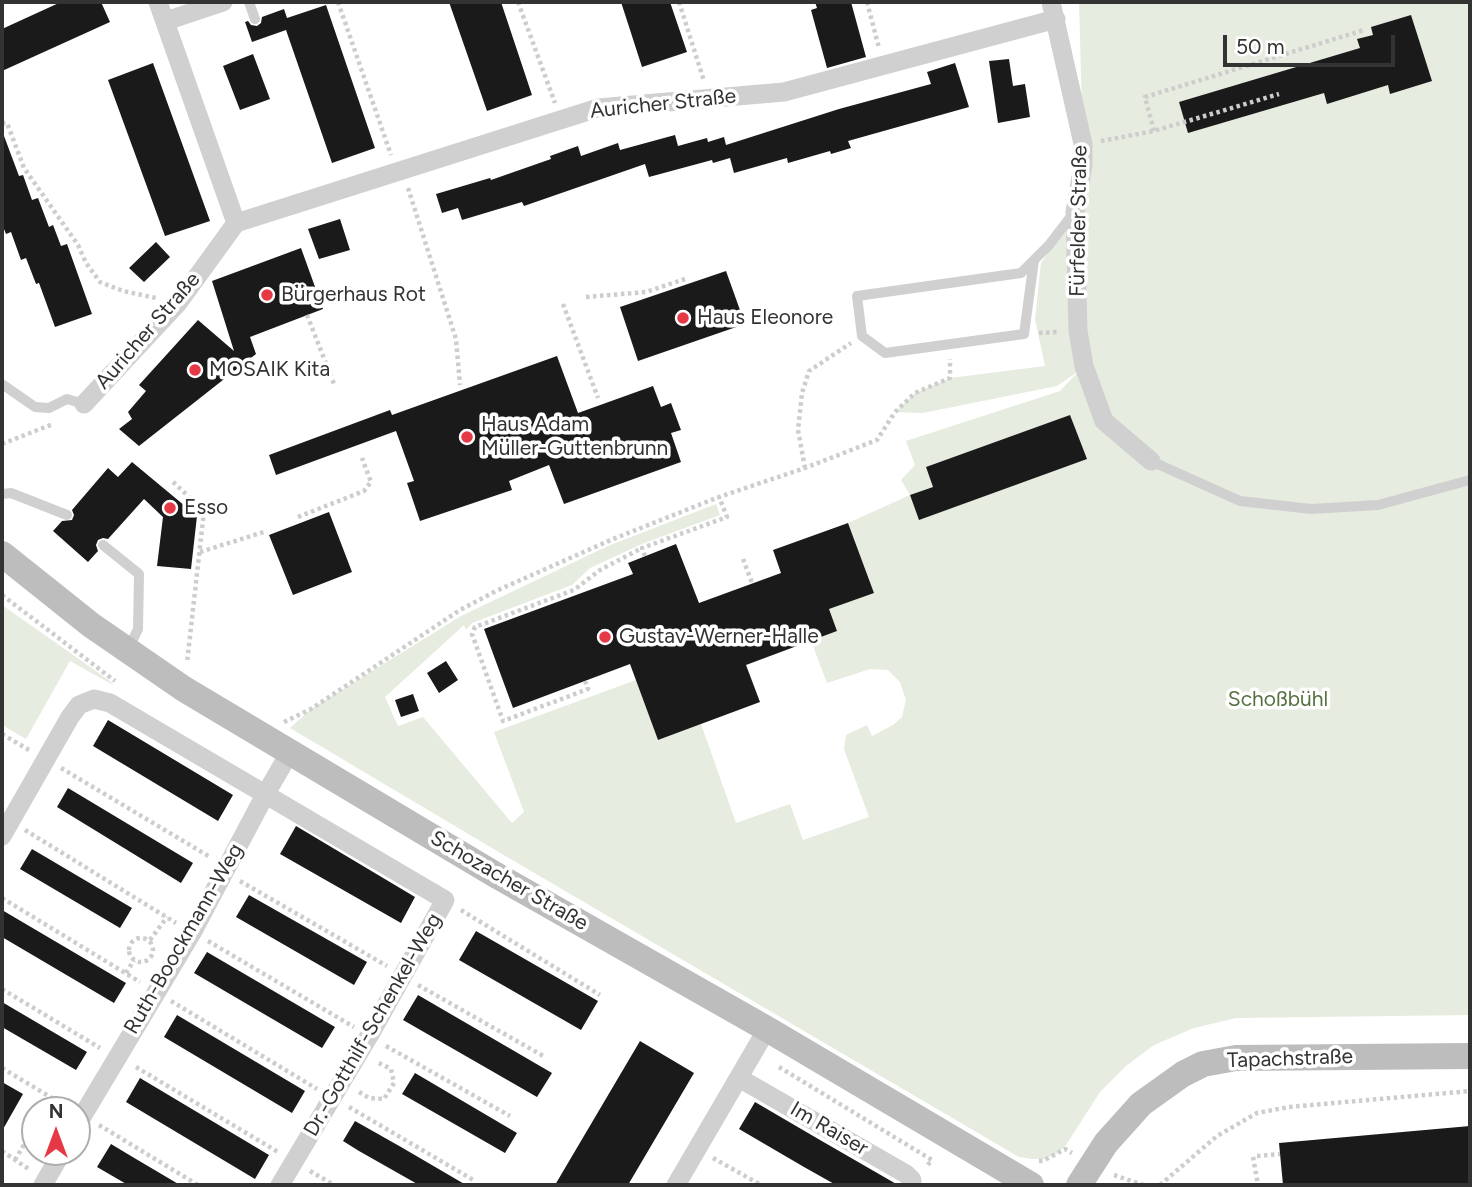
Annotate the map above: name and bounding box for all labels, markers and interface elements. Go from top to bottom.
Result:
scale bar [1227,21,1398,65]
text: 50 m [1236,34,1285,59]
street label: Auricher Straße [589,84,737,124]
street label: Fürfelder Straße [1065,145,1093,297]
street label: Auricher Straße [90,267,206,395]
place label: Bürgerhaus Rot [281,282,426,308]
marker: Bürgerhaus Rot [259,287,275,303]
place label: Haus Eleonore [697,305,833,331]
marker: Haus Eleonore [675,310,691,326]
place label: MOSAIK Kita [209,357,330,383]
marker: MOSAIK Kita [187,362,203,378]
place label: Haus Adam Müller-Guttenbrunn [481,412,668,462]
marker: Haus Adam Müller-Guttenbrunn [459,429,475,445]
place label: Esso [184,495,228,521]
marker: Esso [162,500,178,516]
place label: Gustav-Werner-Halle [619,624,819,650]
marker: Gustav-Werner-Halle [597,629,613,645]
park label: Schoßbühl [1228,687,1328,713]
street label: Schozacher Straße [426,826,592,936]
street label: Ruth-Boockmann-Weg [119,839,249,1039]
street label: Dr.-Gotthilf-Schenkel-Weg [299,909,447,1141]
street label: Tapachstraße [1227,1044,1353,1074]
north arrow [21,1096,91,1166]
street label: Im Raiser [786,1097,872,1161]
text: N [49,1100,63,1123]

